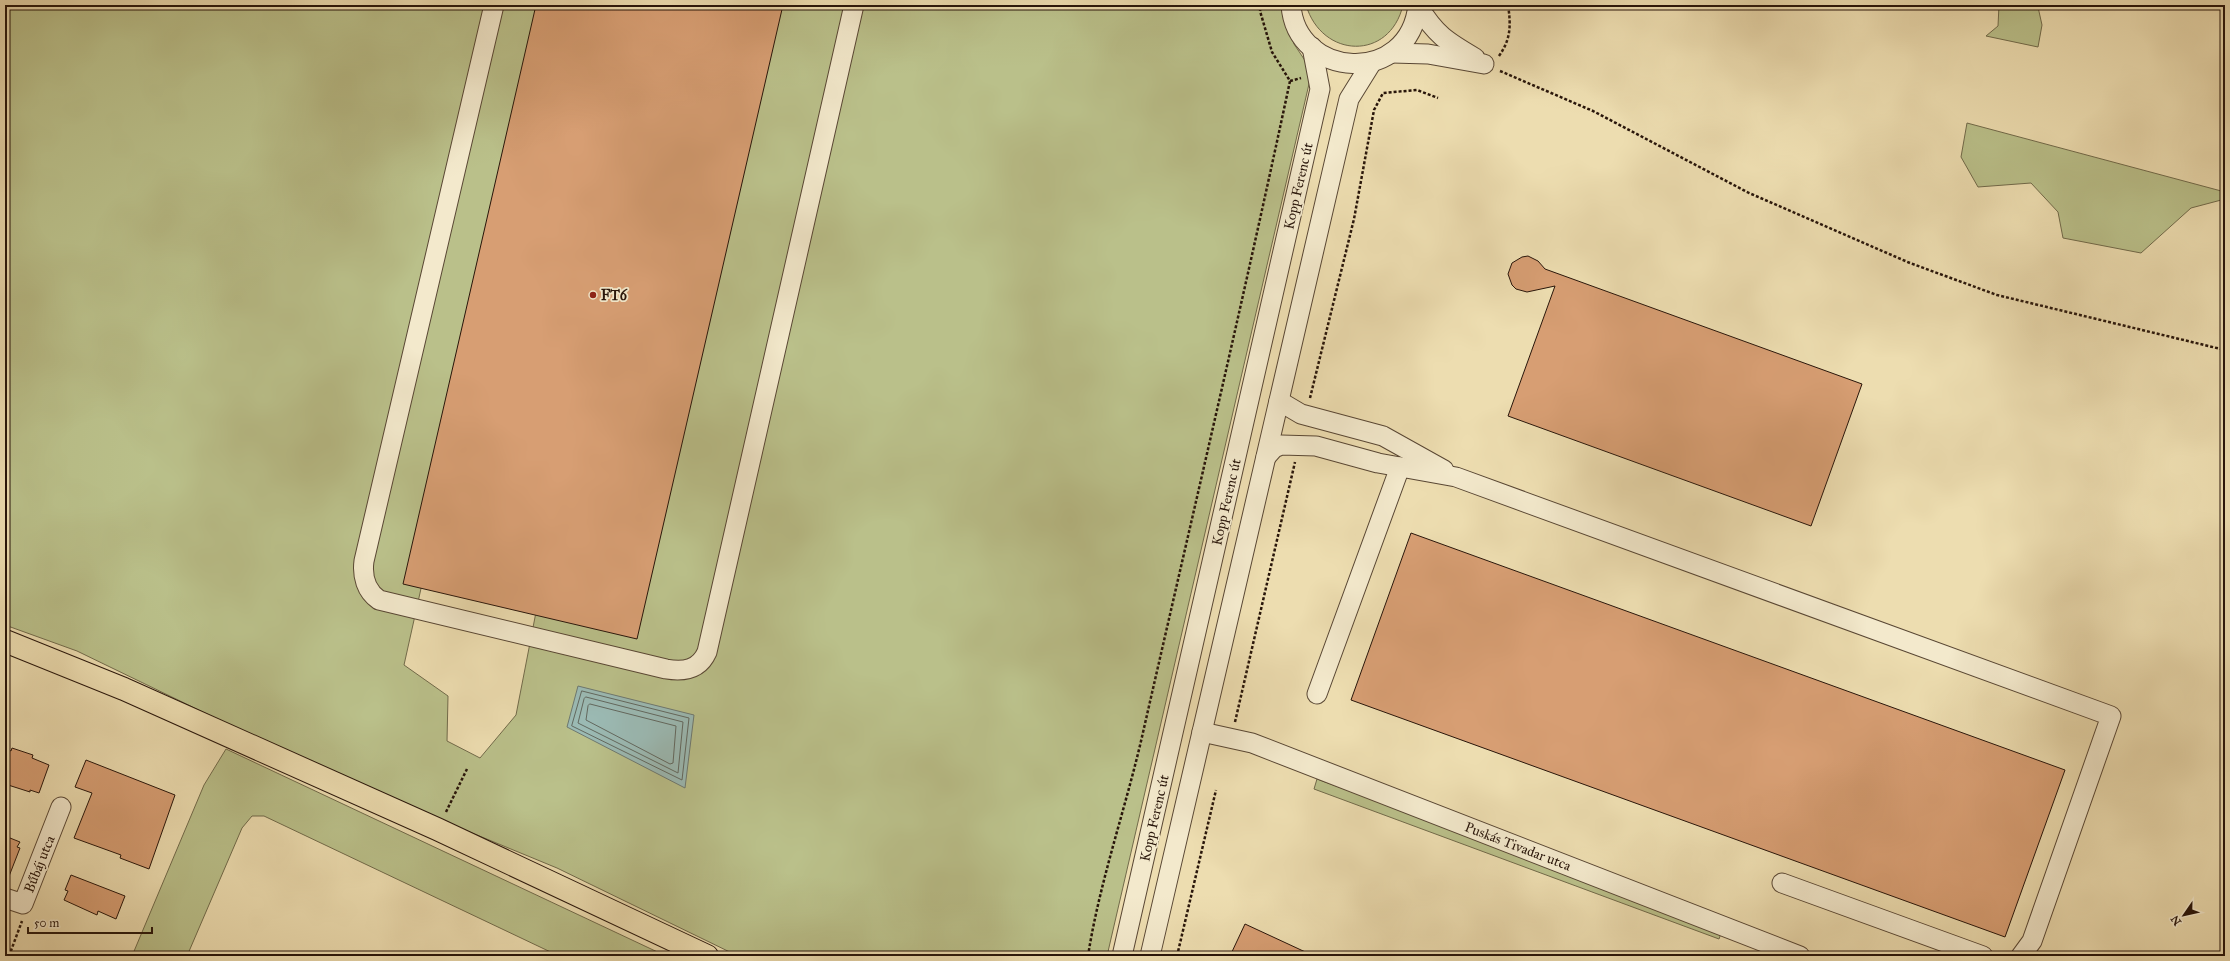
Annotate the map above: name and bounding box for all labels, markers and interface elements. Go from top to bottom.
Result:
street label: Kopp Ferenc út [1280,141,1317,231]
place label: FT6 [601,287,628,304]
marker: FT6 [588,290,598,300]
street label: Kopp Ferenc út [1208,457,1245,547]
street label: Kopp Ferenc út [1136,773,1173,863]
street label: Puskás Tivadar utca [1462,818,1573,875]
street label: Bűbáj utca [20,833,59,895]
north arrow [2164,895,2204,935]
scale bar [28,909,152,935]
text: N [2168,912,2184,928]
text: 50 m [34,916,59,930]

